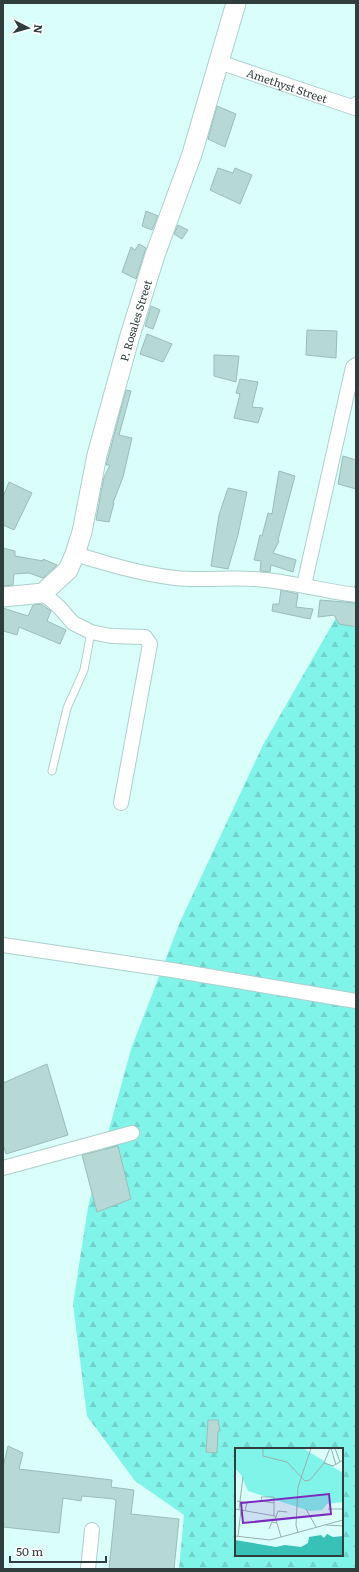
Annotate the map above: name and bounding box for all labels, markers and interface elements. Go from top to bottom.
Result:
north arrow [8,8,48,48]
text: N [31,24,47,35]
street label: Amethyst Street [245,64,330,106]
street label: P. Rosales Street [115,277,155,363]
inset map [235,1448,343,1556]
scale bar [10,1538,106,1564]
text: 50 m [16,1542,43,1560]

